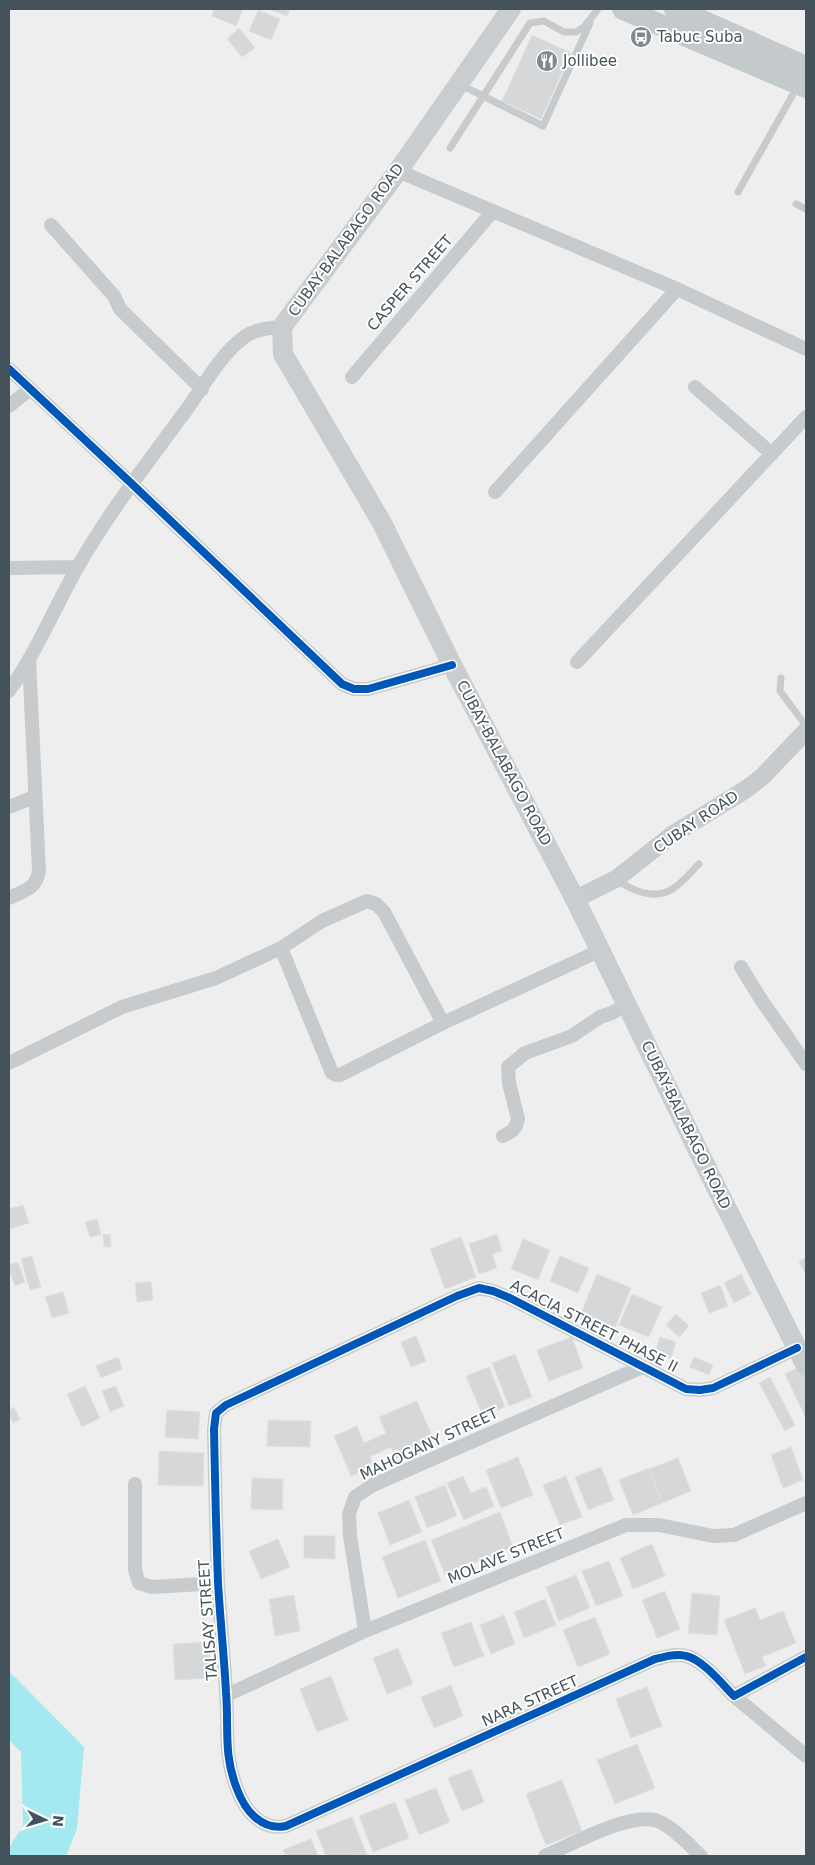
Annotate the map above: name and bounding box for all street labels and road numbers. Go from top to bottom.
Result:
street label: CUBAY-BALABAGO ROAD [284,160,408,320]
street label: CASPER STREET [363,231,457,335]
street label: CUBAY-BALABAGO ROAD [453,677,555,849]
street label: CUBAY ROAD [650,787,742,857]
street label: CUBAY-BALABAGO ROAD [637,1038,735,1212]
street label: ACACIA STREET PHASE II [507,1276,681,1376]
street label: MAHOGANY STREET [357,1404,502,1484]
street label: MOLAVE STREET [445,1524,568,1588]
street label: TALISAY STREET [195,1558,221,1682]
street label: NARA STREET [479,1671,582,1730]

